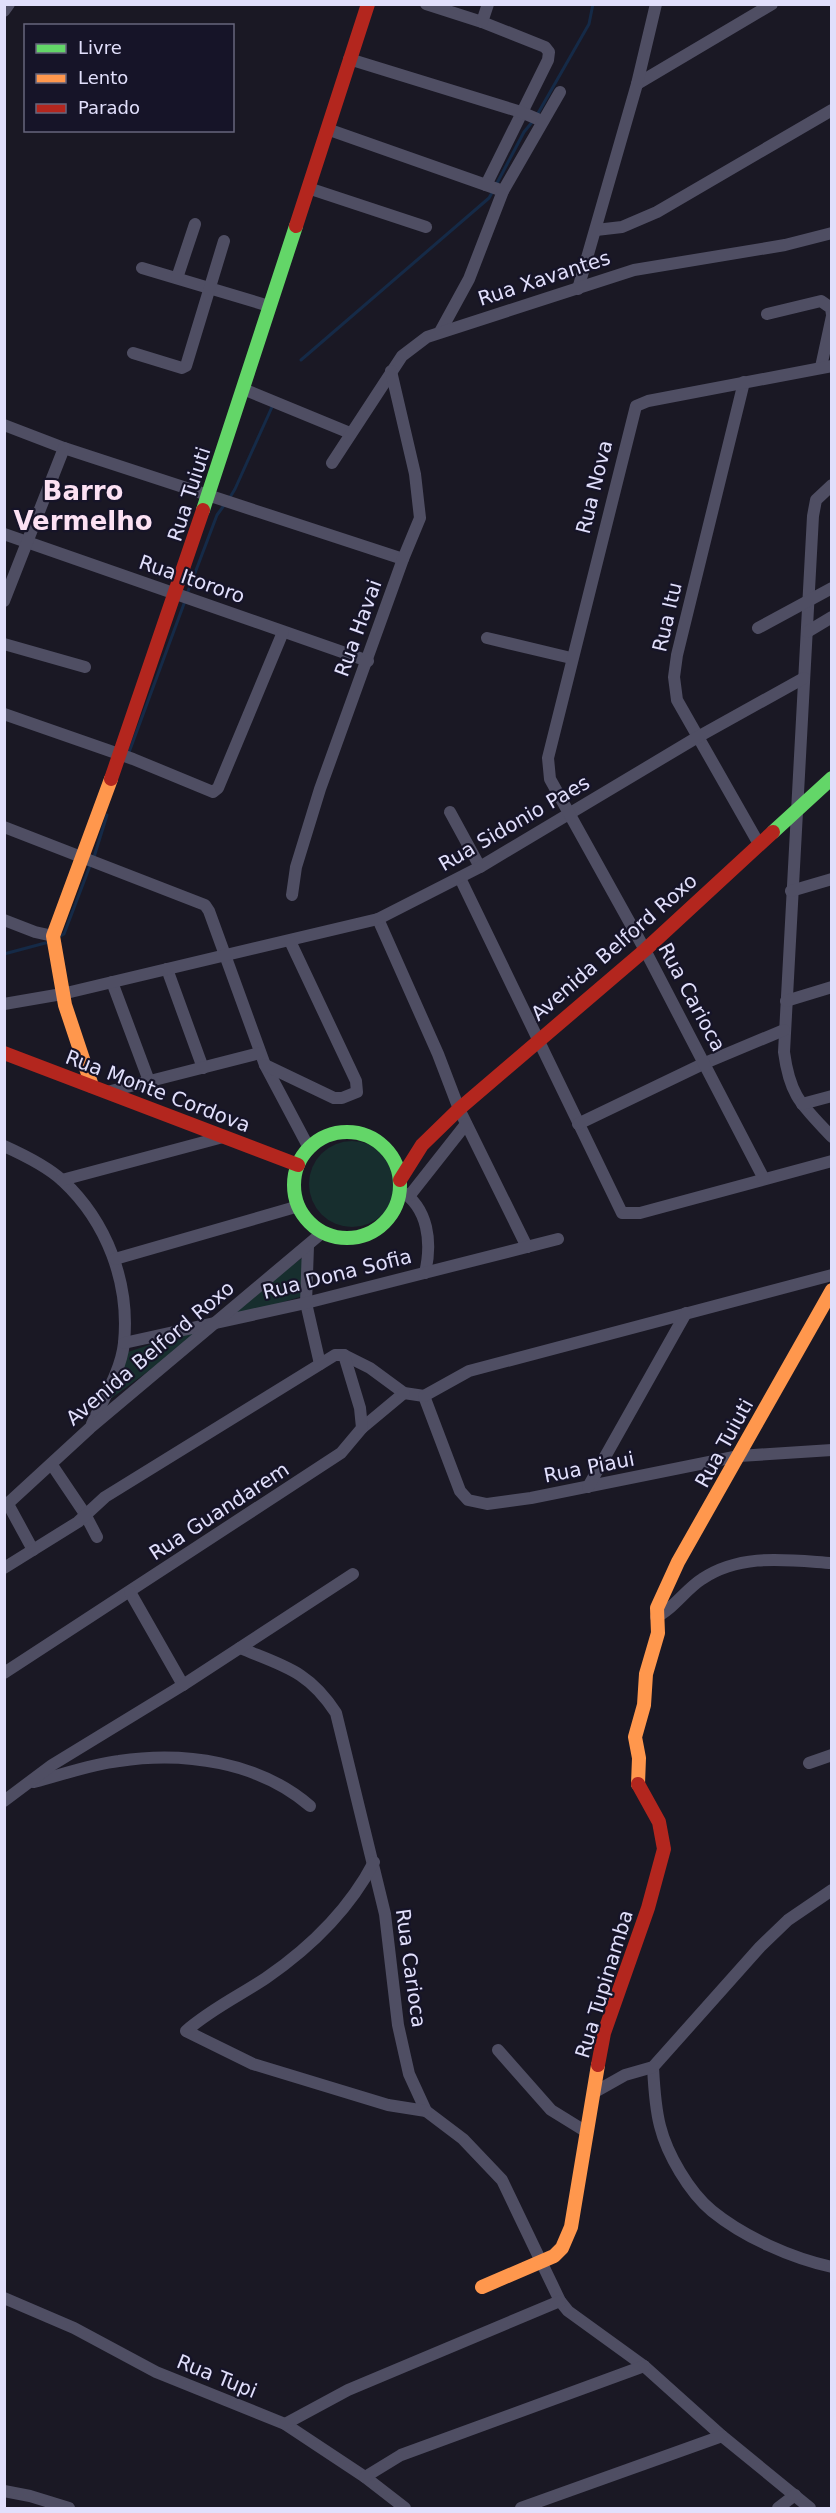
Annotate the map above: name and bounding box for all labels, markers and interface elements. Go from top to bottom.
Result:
legend [24,24,234,132]
text: Livre [78,37,122,58]
text: Lento [78,67,128,88]
text: Parado [78,97,140,118]
street label: Rua Xavantes [475,245,613,311]
street label: Rua Nova [571,438,617,536]
street label: Rua Tuiuti [162,444,216,544]
district label: Barro Vermelho [13,476,153,536]
street label: Rua Itororo [136,550,248,608]
street label: Rua Havai [329,576,387,680]
street label: Rua Itu [647,580,687,654]
street label: Rua Sidonio Paes [434,770,594,876]
street label: Avenida Belford Roxo [526,868,702,1026]
street label: Rua Carioca [653,938,731,1056]
street label: Rua Monte Cordova [62,1045,254,1137]
street label: Rua Dona Sofia [260,1244,414,1304]
street label: Avenida Belford Roxo [61,1276,239,1430]
street label: Rua Tuiuti [690,1394,758,1492]
street label: Rua Piaui [542,1446,636,1488]
street label: Rua Guandarem [145,1457,293,1565]
street label: Rua Carioca [391,1907,431,2029]
street label: Rua Tupinamba [570,1907,638,2061]
street label: Rua Tupi [173,2349,261,2403]

